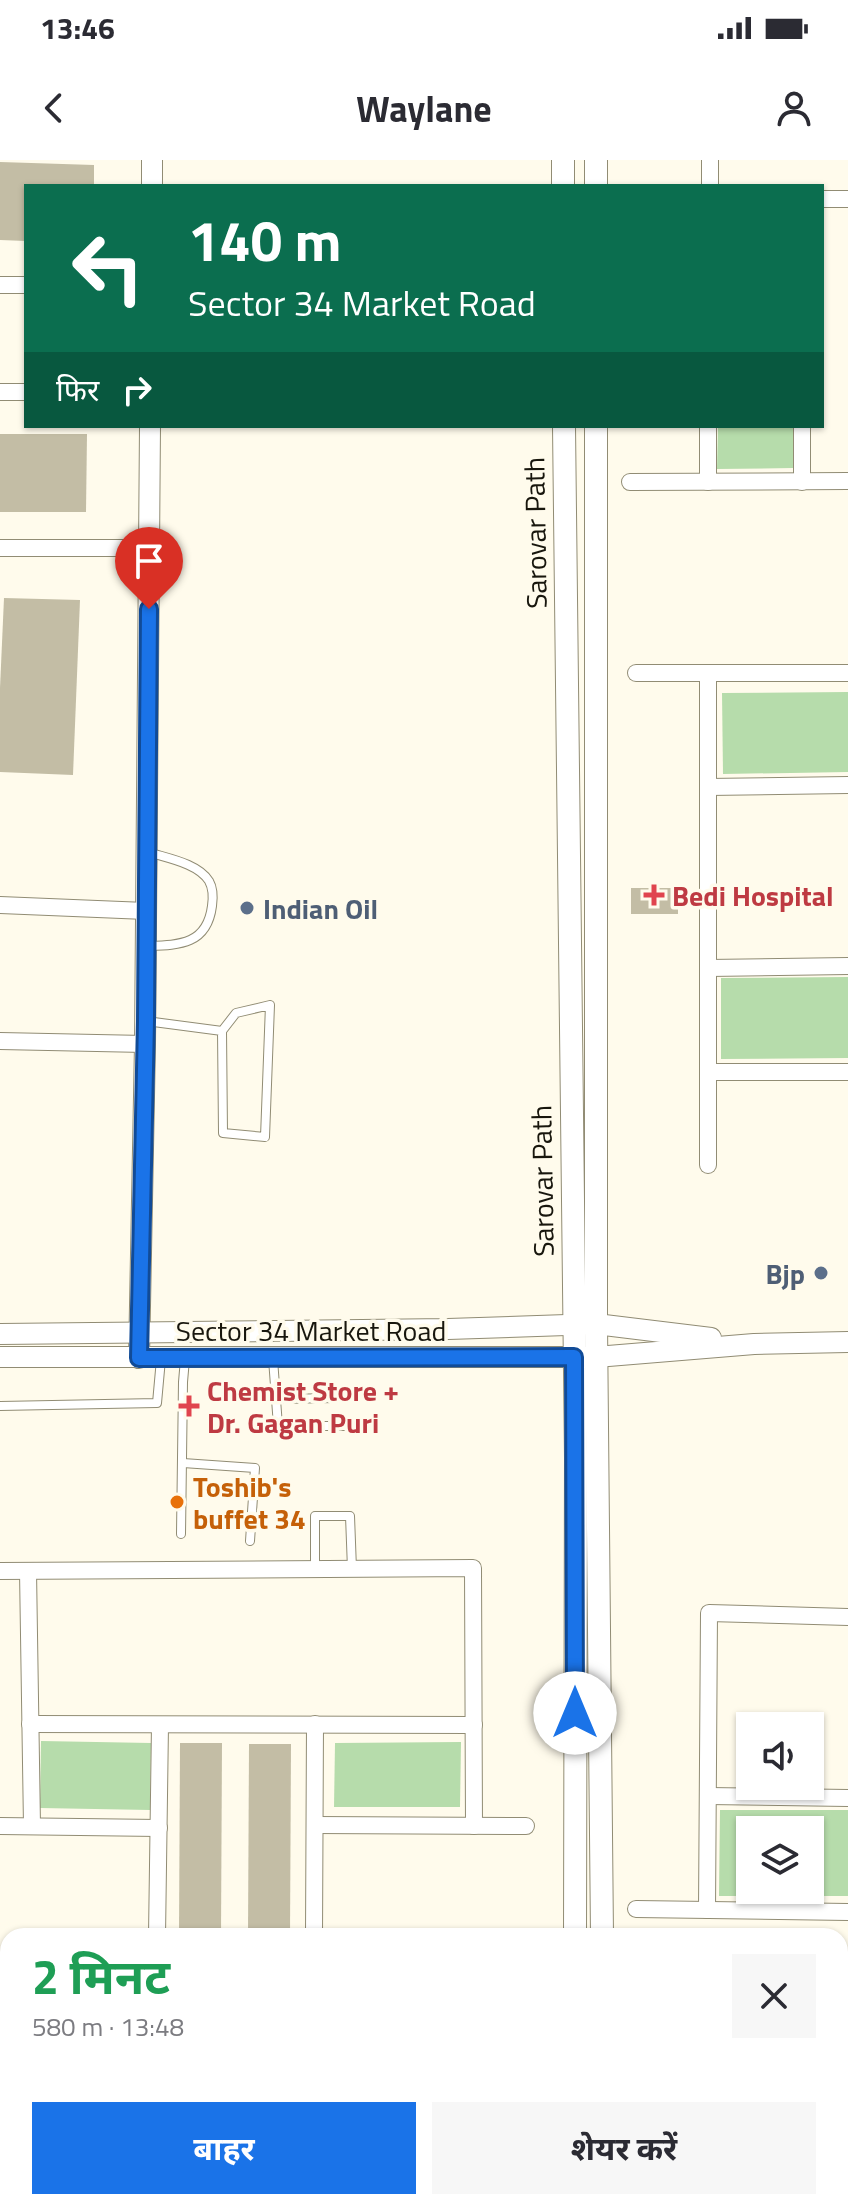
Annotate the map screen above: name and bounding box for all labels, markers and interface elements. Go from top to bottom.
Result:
text: 13:46 [40,5,115,51]
text: Waylane [356,81,492,136]
icon: back [32,86,76,130]
icon: person [772,86,816,130]
text: 140 m [188,198,341,283]
icon: left [56,216,160,320]
text: Sector 34 Market Road [188,275,536,330]
text: फिर [56,367,99,413]
icon: right [115,368,159,412]
street label: Sarovar Path [512,457,558,609]
pin [115,527,183,609]
icon: arrive [127,539,171,583]
place label: Bedi Hospital [672,874,834,917]
marker: Bedi Hospital [643,884,665,906]
place label: Indian Oil [263,887,378,930]
marker: Indian Oil [238,899,256,917]
street label: Sarovar Path [519,1105,565,1257]
place label: Bjp [765,1252,805,1295]
marker: Bjp [812,1264,830,1282]
street label: Sector 34 Market Road [176,1309,446,1352]
place label: Chemist Store + Dr. Gagan Puri [207,1369,399,1444]
marker: Chemist Store + Dr. Gagan Puri [178,1395,200,1417]
place label: Toshib's buffet 34 [193,1465,306,1540]
marker: Toshib's buffet 34 [168,1493,186,1511]
position arrow [533,1671,617,1755]
map controls [736,1712,824,1904]
button: sound [736,1712,824,1800]
button: layers [736,1816,824,1904]
text: 2 मिनट [32,1940,170,2013]
button: close [732,1954,816,2038]
text: 580 m · 13:48 [32,2007,184,2046]
button: बाहर [32,2102,416,2194]
button: शेयर करें [432,2102,816,2194]

